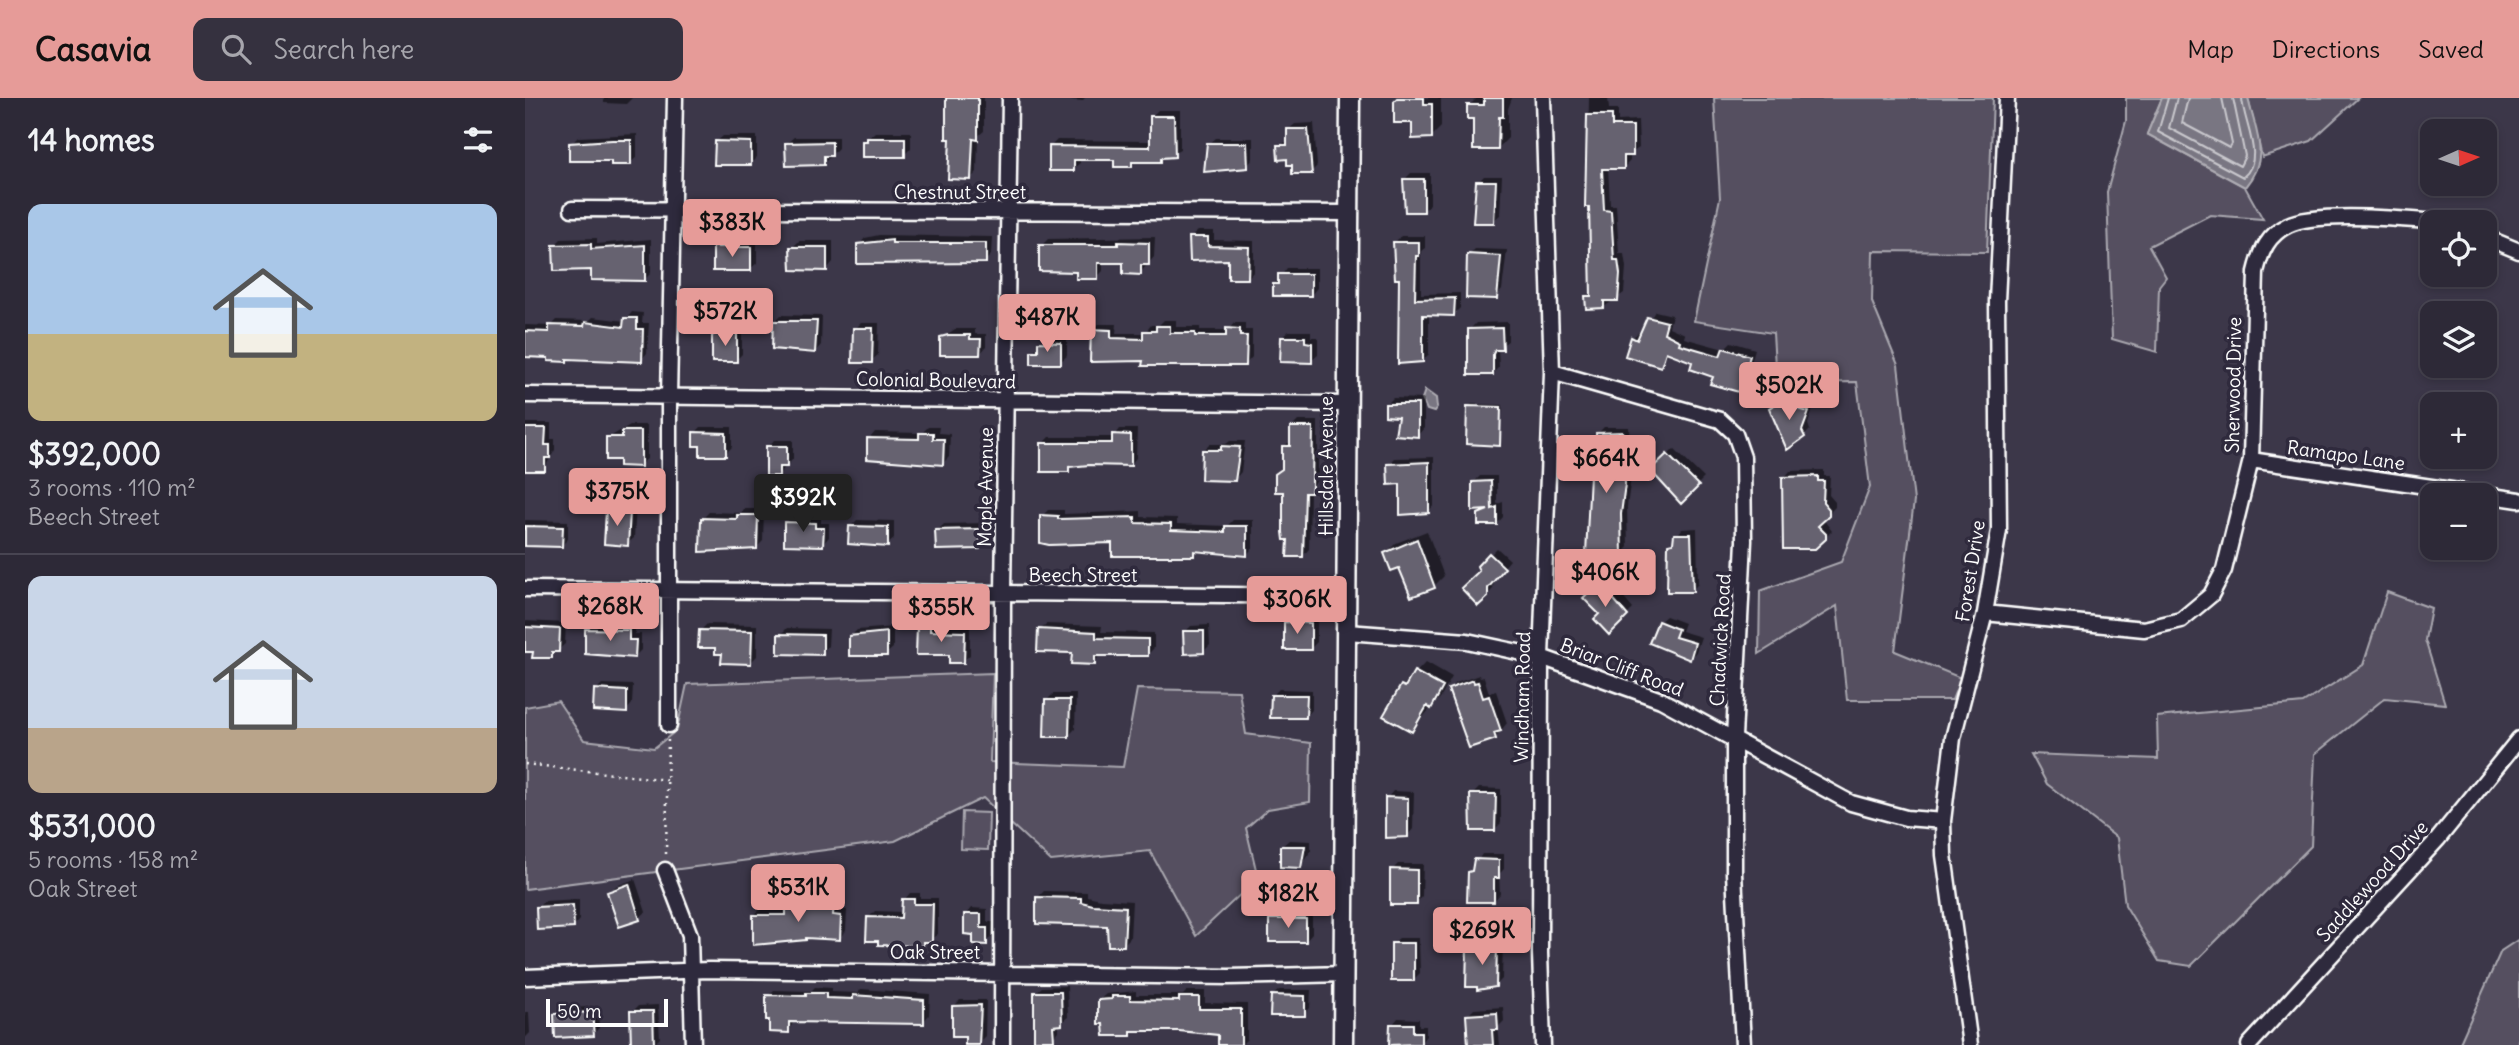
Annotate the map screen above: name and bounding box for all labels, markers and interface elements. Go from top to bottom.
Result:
search box [193,18,683,81]
text: Casavia [35,28,151,70]
icon: search [217,30,255,68]
text: Search here [273,33,414,66]
text: Map [2187,34,2234,64]
text: Directions [2272,34,2380,64]
text: Saved [2418,34,2484,64]
north arrow [2420,119,2497,196]
map controls [2420,119,2497,560]
text: 14 homes [28,121,155,159]
icon: filters [459,121,497,159]
street label: Chestnut Street [894,180,1026,204]
pin: $383K [683,200,781,259]
text: $383K [699,207,765,236]
button: locate [2420,210,2497,287]
icon: home [200,250,326,376]
pin: $572K [676,288,774,348]
pin: $487K [998,294,1096,354]
text: $572K [693,296,757,325]
button: layers [2420,301,2497,378]
text: $487K [1015,302,1079,331]
street label: Sherwood Drive [2220,317,2246,453]
pin: $502K [1740,362,1838,422]
street label: Colonial Boulevard [856,367,1016,393]
text: $502K [1755,370,1823,399]
button: + [2420,392,2497,469]
street label: Hillsdale Avenue [1314,396,1338,536]
street label: Maple Avenue [972,427,998,547]
text: $392,000 [28,435,161,473]
street label: Ramapo Lane [2286,435,2406,475]
pin: $664K [1557,436,1655,495]
text: $664K [1573,443,1639,472]
pin: $375K [568,468,666,528]
text: 3 rooms · 110 m² [28,473,196,502]
pin: $392K [754,474,852,534]
text: $375K [585,476,649,505]
text: $392K [770,482,836,511]
button: − [2420,483,2497,560]
text: Beech Street [28,502,160,531]
street label: Forest Drive [1950,518,1990,624]
pin: $406K [1556,550,1654,609]
text: $406K [1571,557,1639,586]
street label: Beech Street [1029,563,1137,587]
street label: Chadwick Road [1705,573,1735,707]
pin: $306K [1248,576,1346,636]
pin: $268K [561,584,659,643]
pin: $355K [892,584,990,644]
text: $306K [1263,584,1331,613]
text: $268K [577,591,643,620]
text: $355K [908,592,974,621]
icon: home [200,622,326,748]
street label: Windham Road [1509,631,1535,763]
street label: Briar Cliff Road [1557,632,1687,702]
text: $531,000 [28,807,156,845]
street label: Saddlewood Drive [2311,815,2433,947]
text: 5 rooms · 158 m² [28,845,198,874]
pin: $531K [749,864,847,924]
pin: $182K [1239,870,1337,930]
text: $531K [767,872,829,901]
text: Oak Street [28,874,138,903]
text: $182K [1257,878,1319,907]
pin: $269K [1433,908,1531,967]
text: $269K [1449,915,1515,944]
street label: Oak Street [890,940,980,964]
scale bar [546,996,669,1028]
text: 50 m [557,999,602,1023]

